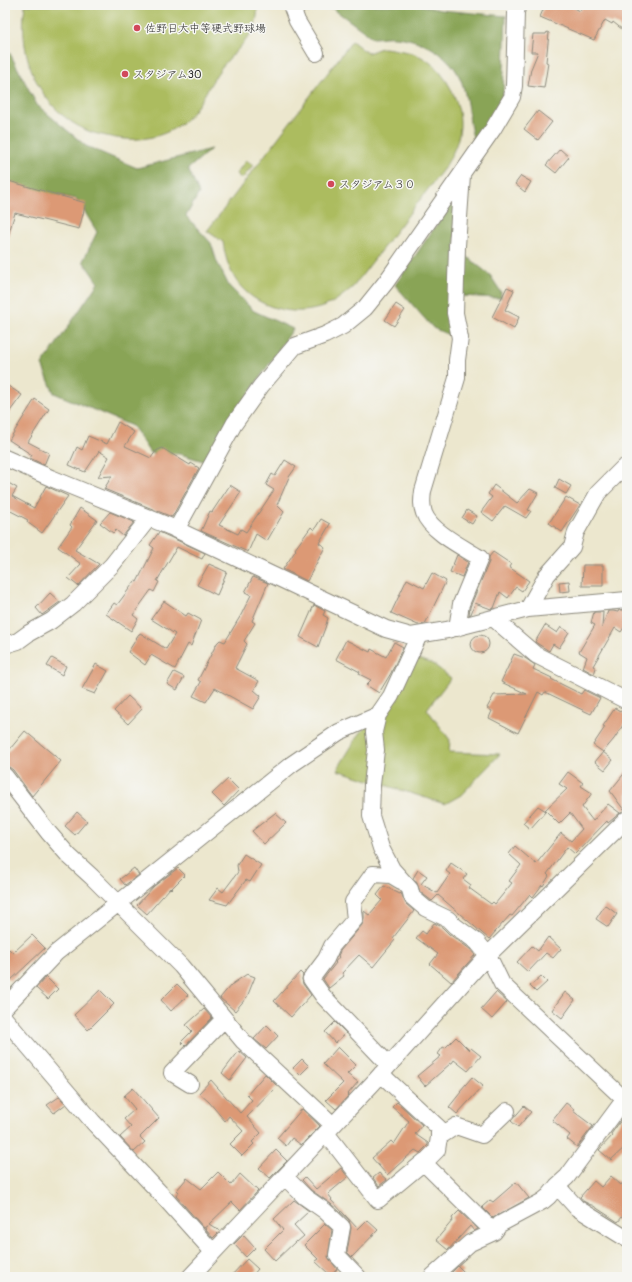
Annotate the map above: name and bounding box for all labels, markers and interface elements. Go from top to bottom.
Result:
place label: 佐野日大中等硬式野球場 [145,22,266,35]
marker: 佐野日大中等硬式野球場 [132,23,142,33]
place label: スタジアム30 [133,68,201,81]
marker: スタジアム30 [120,69,130,79]
place label: スタジアム３０ [339,178,416,191]
marker: スタジアム３０ [326,179,336,189]

